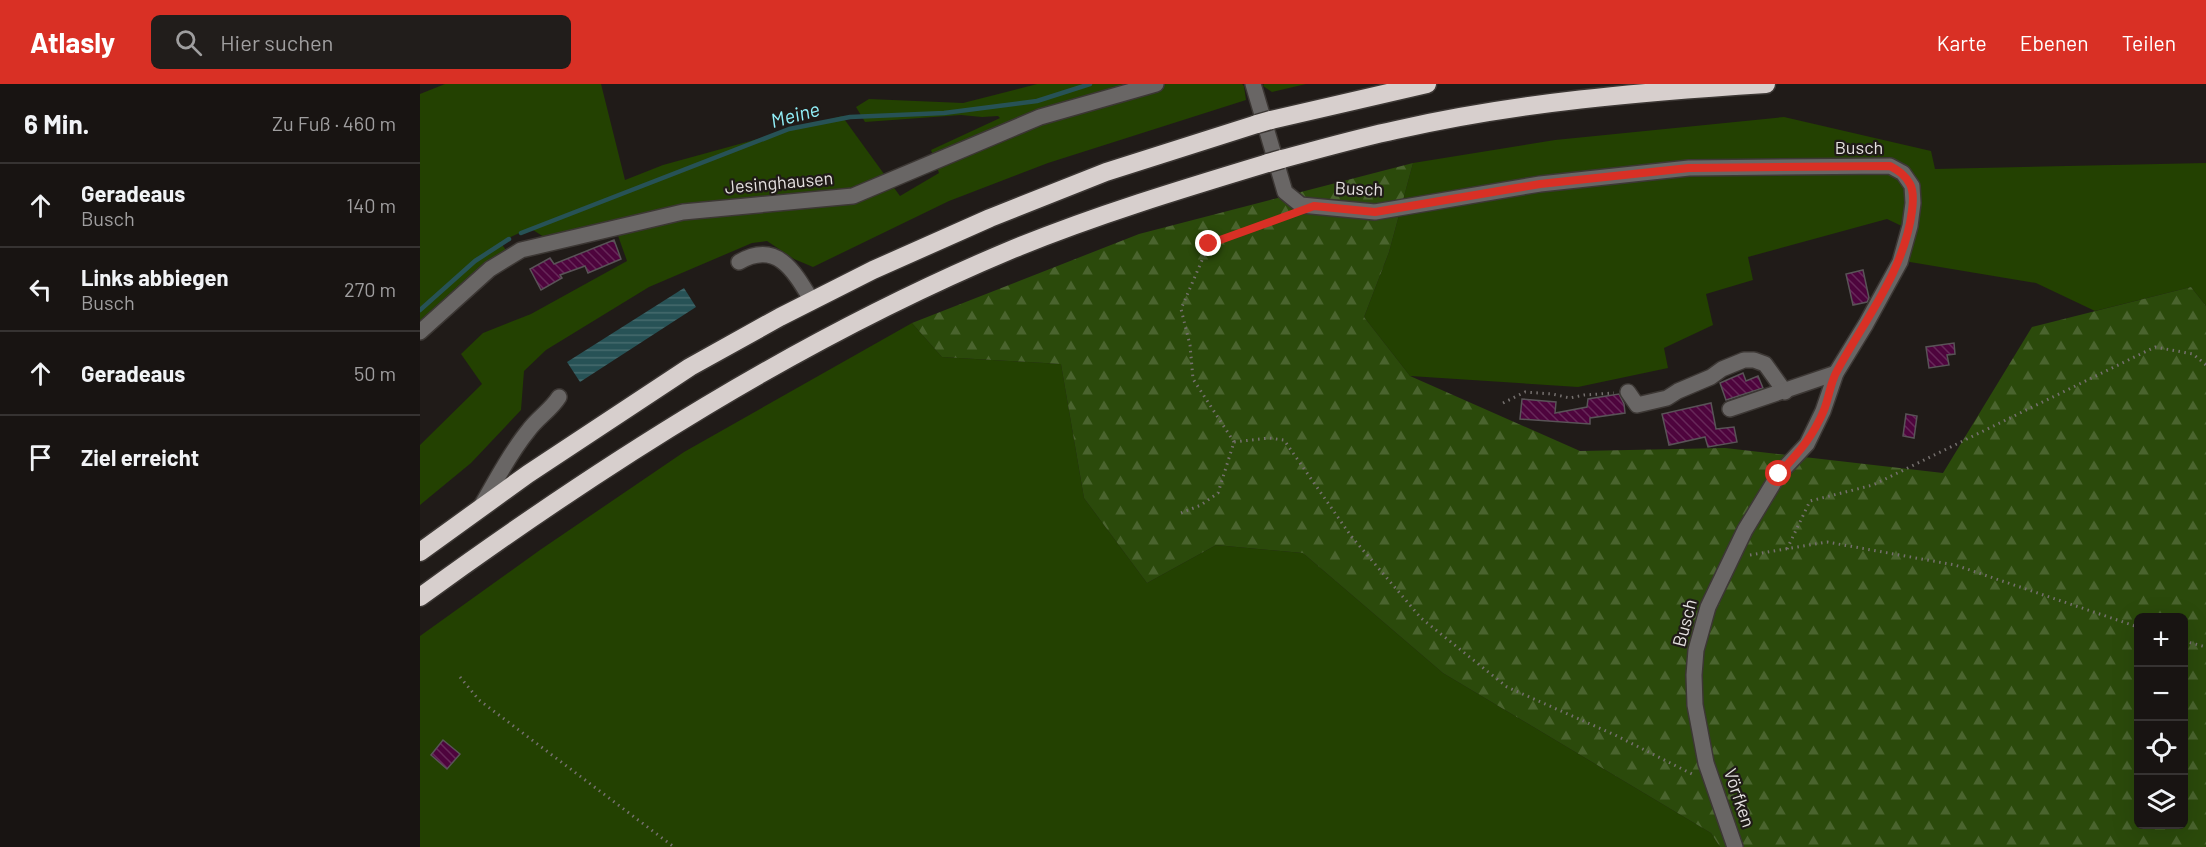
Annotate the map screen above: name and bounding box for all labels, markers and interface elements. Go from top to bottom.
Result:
search box [151,15,571,69]
text: Atlasly [30,25,115,59]
icon: search [172,26,205,59]
text: Hier suchen [220,29,333,55]
text: Karte [1937,30,1987,55]
text: Ebenen [2020,30,2089,55]
text: Teilen [2122,30,2176,55]
water label: Meine [768,96,822,132]
text: 6 Min. [24,108,89,139]
text: Zu Fuß · 460 m [272,111,396,135]
street label: Busch [1835,136,1883,158]
street label: Jesinghausen [724,166,834,198]
street label: Busch [1334,176,1384,200]
text: Geradeaus [81,180,185,206]
icon: ahead [24,189,57,222]
text: 140 m [346,193,396,217]
text: Busch [81,206,135,230]
route end [1195,230,1221,256]
text: Links abbiegen [81,264,229,290]
icon: left [24,273,57,306]
text: 270 m [344,277,396,301]
text: Busch [81,290,135,314]
icon: ahead [24,357,57,390]
text: Geradeaus [81,360,185,386]
text: 50 m [354,361,396,385]
icon: arrive [24,441,57,474]
text: Ziel erreicht [81,444,199,470]
route start [1765,460,1791,486]
street label: Busch [1667,597,1701,649]
map controls [2134,613,2188,829]
button: + [2134,613,2188,667]
button: − [2134,667,2188,721]
button: locate [2134,721,2188,775]
street label: Vörfken [1720,765,1760,830]
button: layers [2134,775,2188,829]

